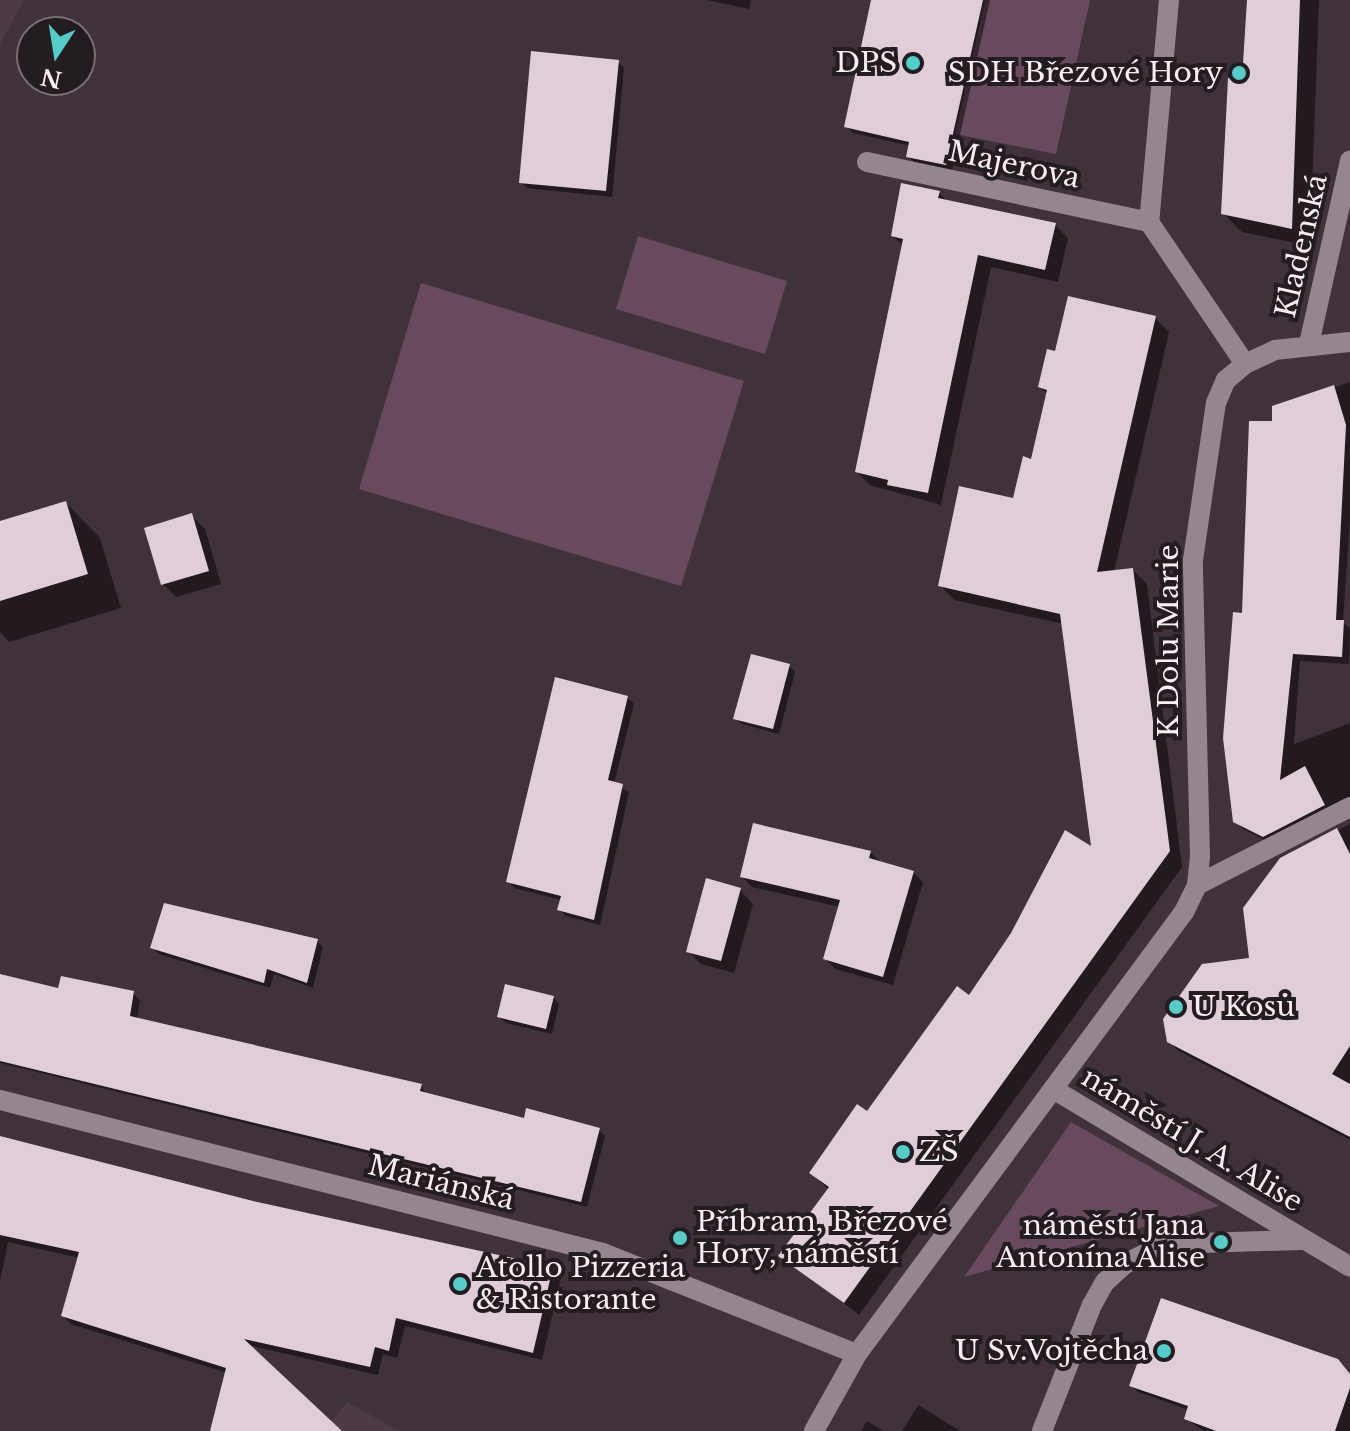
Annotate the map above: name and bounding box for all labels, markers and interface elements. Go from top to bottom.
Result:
north arrow [16,16,96,96]
place label: DPS [835,46,897,80]
marker: DPS [904,54,922,72]
place label: SDH Březové Hory [947,56,1223,90]
text: N [38,63,64,93]
marker: SDH Březové Hory [1230,64,1248,82]
street label: Majerova [945,135,1083,195]
street label: Kladenská [1269,171,1335,321]
street label: K Dolu Marie [1152,544,1186,738]
place label: U Kosů [1192,990,1295,1024]
marker: U Kosů [1167,998,1185,1016]
street label: náměstí J. A. Alise [1075,1060,1309,1220]
place label: ZŠ [919,1135,959,1169]
marker: ZŠ [894,1143,912,1161]
street label: Mariánská [365,1149,517,1217]
place label: Příbram, Březové Hory, náměstí [696,1205,948,1271]
place label: náměstí Jana Antonína Alise [994,1209,1205,1275]
marker: Příbram, Březové Hory, náměstí [671,1229,689,1247]
marker: náměstí Jana Antonína Alise [1212,1233,1230,1251]
place label: Atollo Pizzeria & Ristorante [476,1251,685,1317]
marker: Atollo Pizzeria & Ristorante [451,1275,469,1293]
place label: U Sv.Vojtěcha [955,1334,1148,1368]
marker: U Sv.Vojtěcha [1155,1342,1173,1360]

